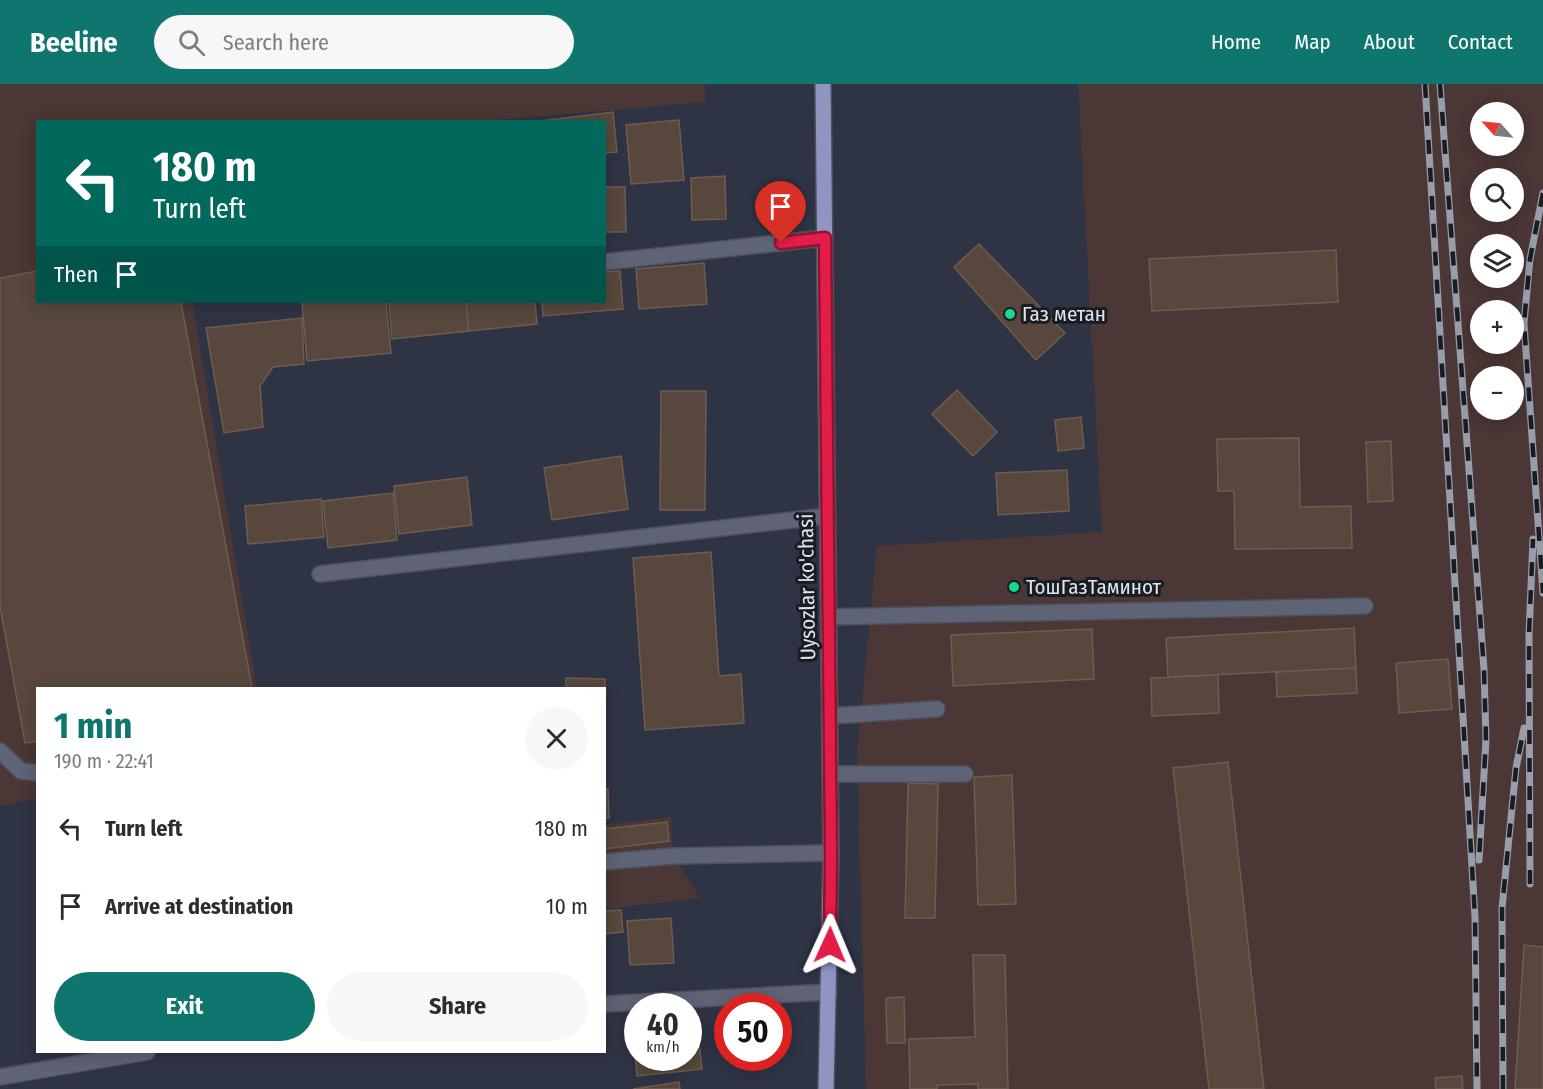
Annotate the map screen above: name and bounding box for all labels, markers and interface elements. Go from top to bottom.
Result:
search box [154,15,574,69]
text: Beeline [30,26,118,59]
icon: search [175,26,208,59]
text: Search here [223,29,329,56]
text: Home [1211,29,1261,55]
text: Map [1294,29,1331,55]
text: About [1364,29,1415,55]
text: Contact [1448,29,1513,55]
north arrow [1470,102,1524,156]
map controls [1470,102,1524,420]
text: 180 m [153,142,257,192]
icon: left [54,144,132,222]
button: search [1470,168,1524,222]
pin [755,181,806,243]
icon: arrive [764,190,797,223]
text: Turn left [153,193,246,225]
button: layers [1470,234,1524,288]
icon: arrive [110,258,143,291]
text: Then [54,261,98,288]
button: + [1470,300,1524,354]
place label: Газ метан [1022,301,1106,327]
marker: Газ метан [1003,307,1017,321]
button: − [1470,366,1524,420]
street label: Uysozlar ko'chasi [793,513,821,661]
place label: ТошГазТаминот [1026,574,1162,600]
marker: ТошГазТаминот [1007,580,1021,594]
text: 1 min [54,704,132,748]
button: close [525,707,588,770]
text: 190 m · 22:41 [54,749,154,773]
icon: left [54,812,87,845]
text: Turn left [105,815,183,842]
text: 180 m [535,815,588,842]
icon: arrive [54,890,87,923]
text: Arrive at destination [105,893,293,920]
text: 10 m [546,893,588,920]
position arrow [798,913,862,977]
button: Exit [54,972,315,1041]
button: Share [327,972,588,1041]
speed limit sign: 50 [714,993,792,1071]
text: 40 [647,1007,679,1043]
text: km/h [646,1038,680,1056]

